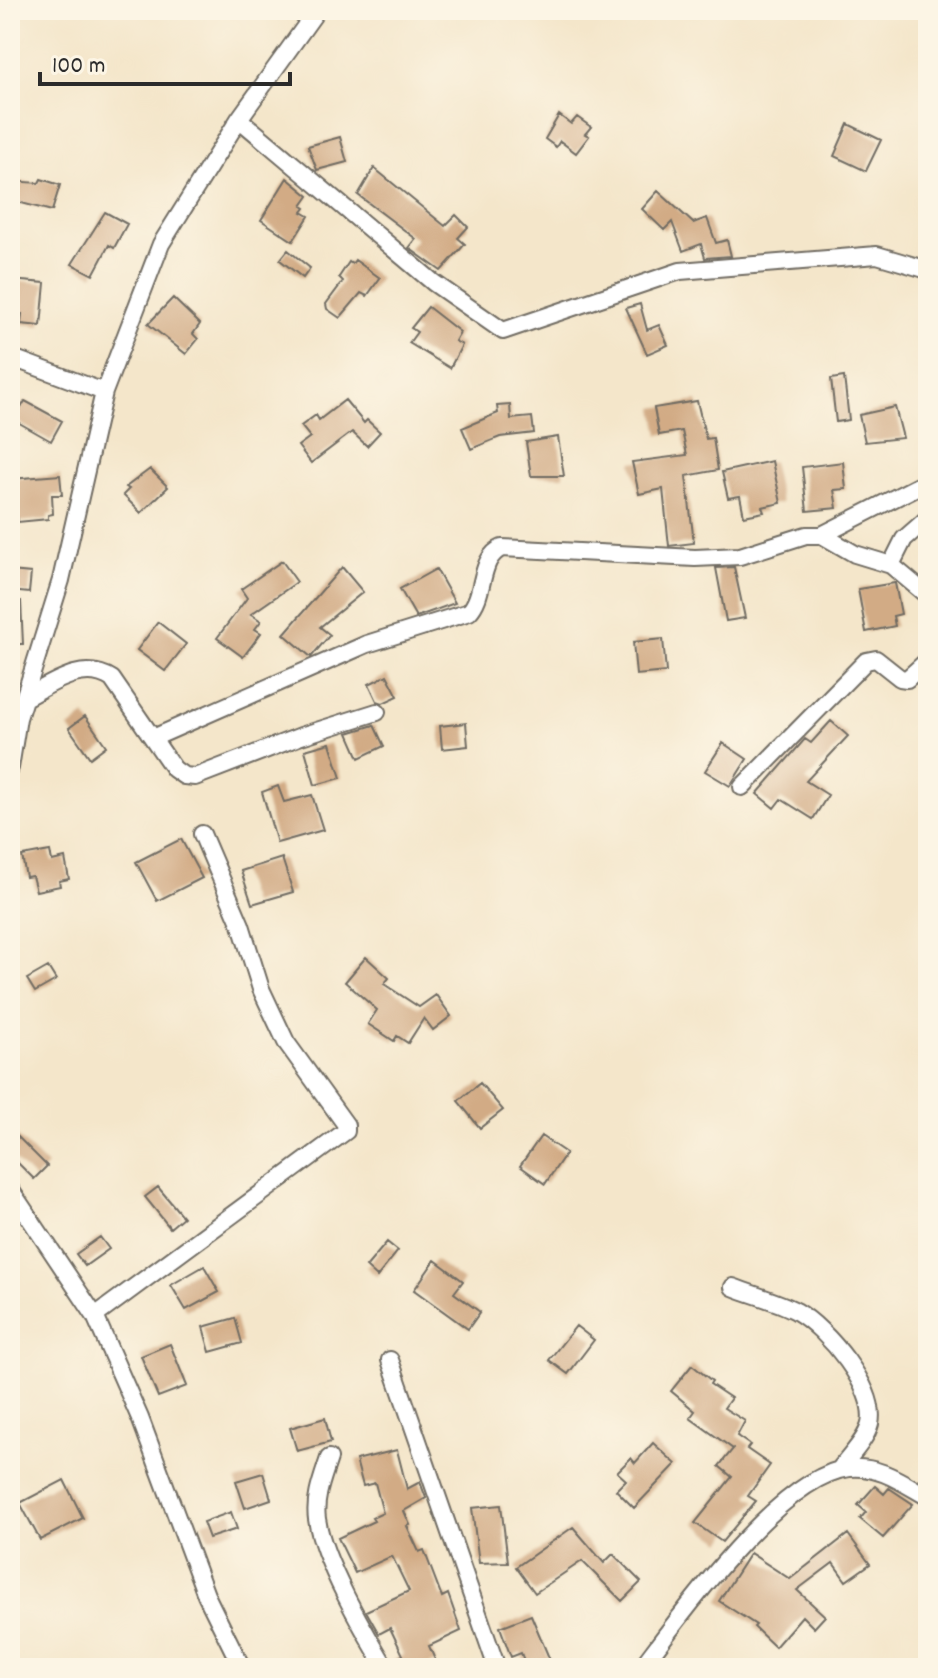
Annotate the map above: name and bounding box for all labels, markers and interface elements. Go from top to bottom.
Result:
scale bar [40,36,290,86]
text: 100 m [52,50,105,84]

